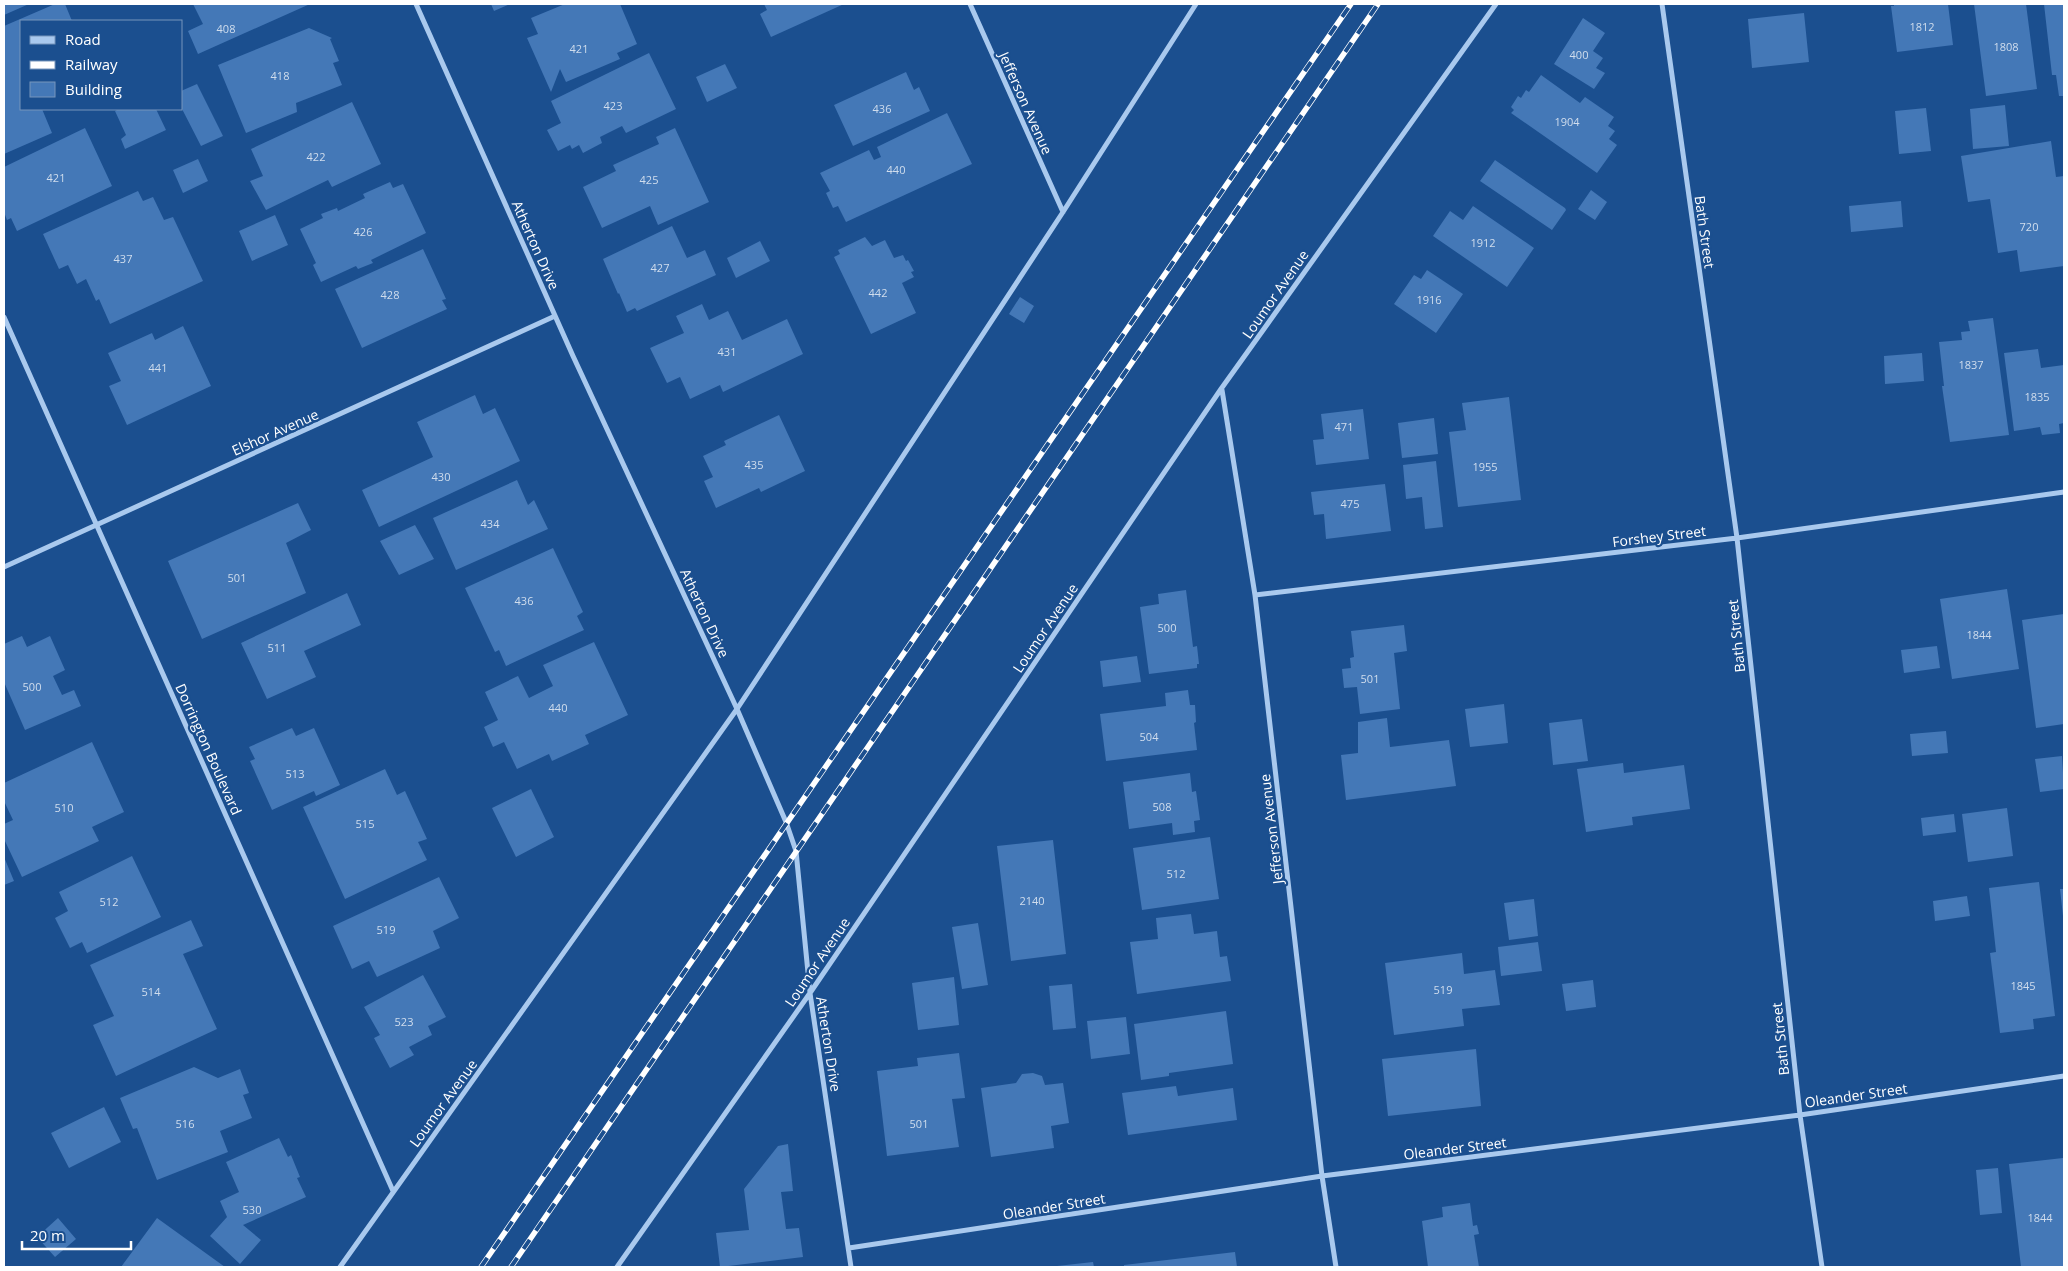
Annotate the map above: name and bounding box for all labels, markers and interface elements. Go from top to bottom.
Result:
house number: 1812 [1909,19,1935,34]
legend [20,20,182,110]
house number: 408 [217,21,235,36]
text: Road [65,29,101,49]
house number: 1808 [1993,39,2019,54]
house number: 421 [570,41,588,56]
street label: Jefferson Avenue [994,47,1057,158]
house number: 400 [1570,47,1588,62]
text: Railway [65,54,118,74]
house number: 418 [271,68,289,83]
text: Building [65,79,122,99]
house number: 423 [604,98,622,113]
house number: 436 [873,101,891,116]
house number: 1904 [1554,114,1580,129]
house number: 422 [307,149,325,164]
house number: 440 [887,162,905,177]
house number: 421 [47,170,65,185]
house number: 425 [640,172,658,187]
street label: Bath Street [1691,194,1719,270]
street label: Atherton Drive [508,197,564,293]
house number: 720 [2020,219,2038,234]
house number: 426 [354,224,372,239]
house number: 1912 [1470,235,1496,250]
street label: Loumor Avenue [1237,246,1313,342]
house number: 437 [114,251,132,266]
house number: 427 [651,260,669,275]
house number: 442 [869,285,887,300]
house number: 428 [381,287,399,302]
house number: 1916 [1416,292,1442,307]
house number: 431 [718,344,736,359]
house number: 1837 [1958,357,1984,372]
house number: 441 [149,360,167,375]
house number: 1835 [2024,389,2050,404]
street label: Elshor Avenue [229,404,322,460]
house number: 471 [1335,419,1353,434]
house number: 435 [745,457,763,472]
house number: 1955 [1472,459,1498,474]
house number: 430 [432,469,450,484]
house number: 475 [1341,496,1359,511]
house number: 434 [481,516,500,531]
street label: Forshey Street [1611,521,1707,551]
street label: Atherton Drive [676,566,734,661]
house number: 501 [228,570,246,585]
street label: Loumor Avenue [1008,580,1082,676]
house number: 436 [515,593,533,608]
street label: Bath Street [1723,599,1749,673]
house number: 500 [1158,620,1176,635]
house number: 1844 [1966,627,1992,642]
house number: 511 [268,640,286,655]
house number: 501 [1361,671,1379,686]
house number: 500 [23,679,41,694]
street label: Dorrington Boulevard [171,680,247,818]
house number: 440 [549,700,567,715]
house number: 504 [1140,729,1159,744]
house number: 513 [286,766,304,781]
street label: Jefferson Avenue [1255,773,1287,887]
house number: 508 [1153,799,1171,814]
house number: 510 [55,800,73,815]
house number: 515 [356,816,374,831]
house number: 512 [1167,866,1185,881]
house number: 2140 [1019,893,1045,908]
house number: 512 [100,894,118,909]
street label: Loumor Avenue [780,914,854,1010]
house number: 519 [377,922,395,937]
house number: 1845 [2010,978,2036,993]
house number: 519 [1434,982,1452,997]
house number: 514 [142,984,161,999]
street label: Atherton Drive [812,995,846,1093]
street label: Bath Street [1767,1002,1793,1076]
house number: 523 [395,1014,413,1029]
street label: Loumor Avenue [405,1055,481,1151]
street label: Oleander Street [1803,1078,1909,1112]
house number: 516 [176,1116,194,1131]
house number: 501 [910,1116,928,1131]
street label: Oleander Street [1402,1132,1508,1164]
street label: Oleander Street [1001,1189,1107,1223]
house number: 530 [243,1202,261,1217]
house number: 1844 [2027,1210,2053,1225]
scale bar [22,1218,131,1250]
text: 20 m [30,1225,65,1245]

